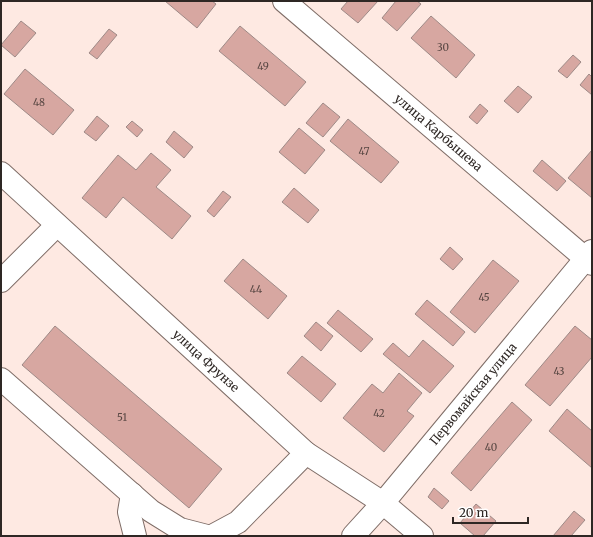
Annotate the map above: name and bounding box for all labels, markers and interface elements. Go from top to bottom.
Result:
house number: 30 [437,41,449,54]
house number: 49 [257,60,269,73]
street label: улица Карбышева [392,91,486,175]
house number: 48 [33,96,45,109]
house number: 47 [359,145,370,158]
house number: 44 [250,283,262,296]
house number: 45 [478,291,490,304]
street label: улица Фрунзе [170,326,243,395]
street label: Первомайская улица [426,339,520,448]
house number: 43 [553,365,565,378]
house number: 42 [373,407,385,420]
house number: 51 [117,411,127,424]
house number: 40 [485,441,497,454]
scale bar [453,499,528,525]
text: 20 m [459,505,488,520]

